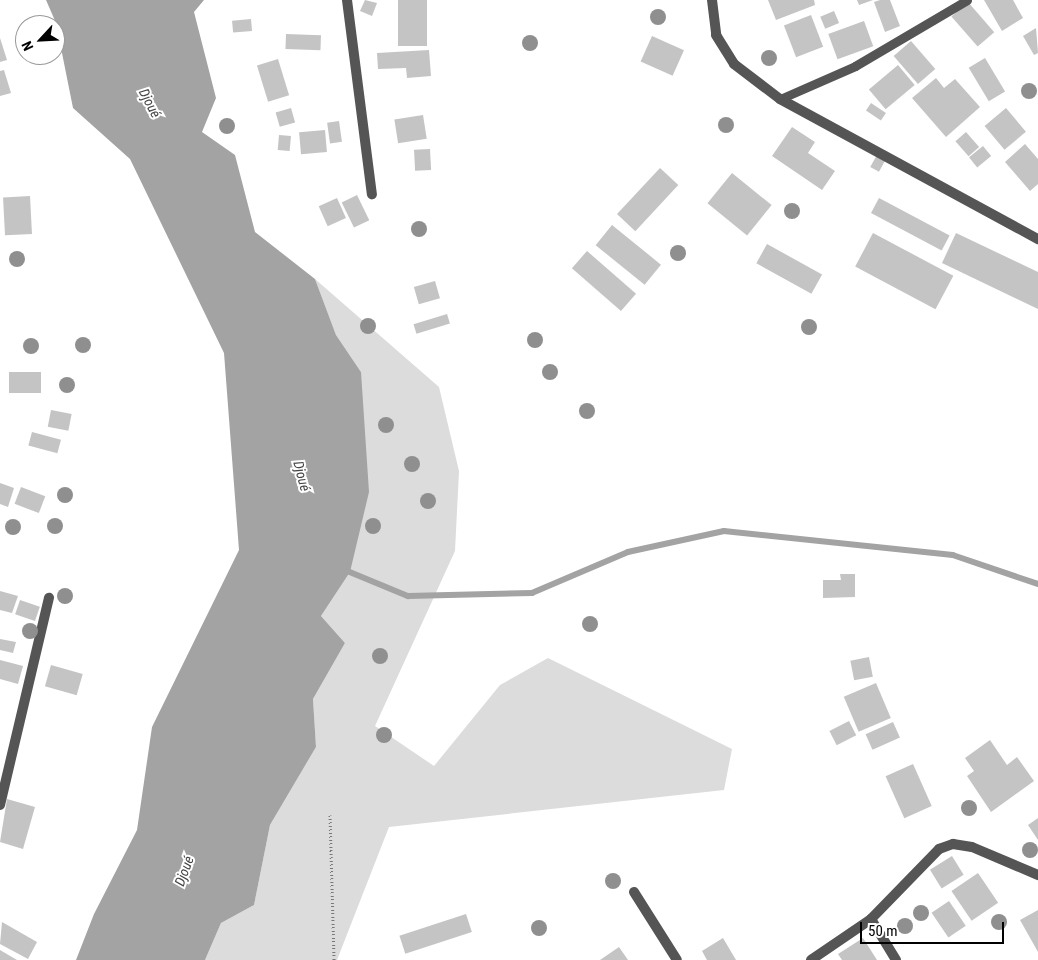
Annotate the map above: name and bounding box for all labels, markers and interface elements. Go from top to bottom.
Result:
north arrow [15,15,65,65]
text: N [18,39,36,53]
water label: Djoué [135,86,165,120]
water label: Djoué [290,459,314,493]
water label: Djoué [171,854,197,888]
scale bar [863,912,1007,944]
text: 50 m [868,922,898,940]

